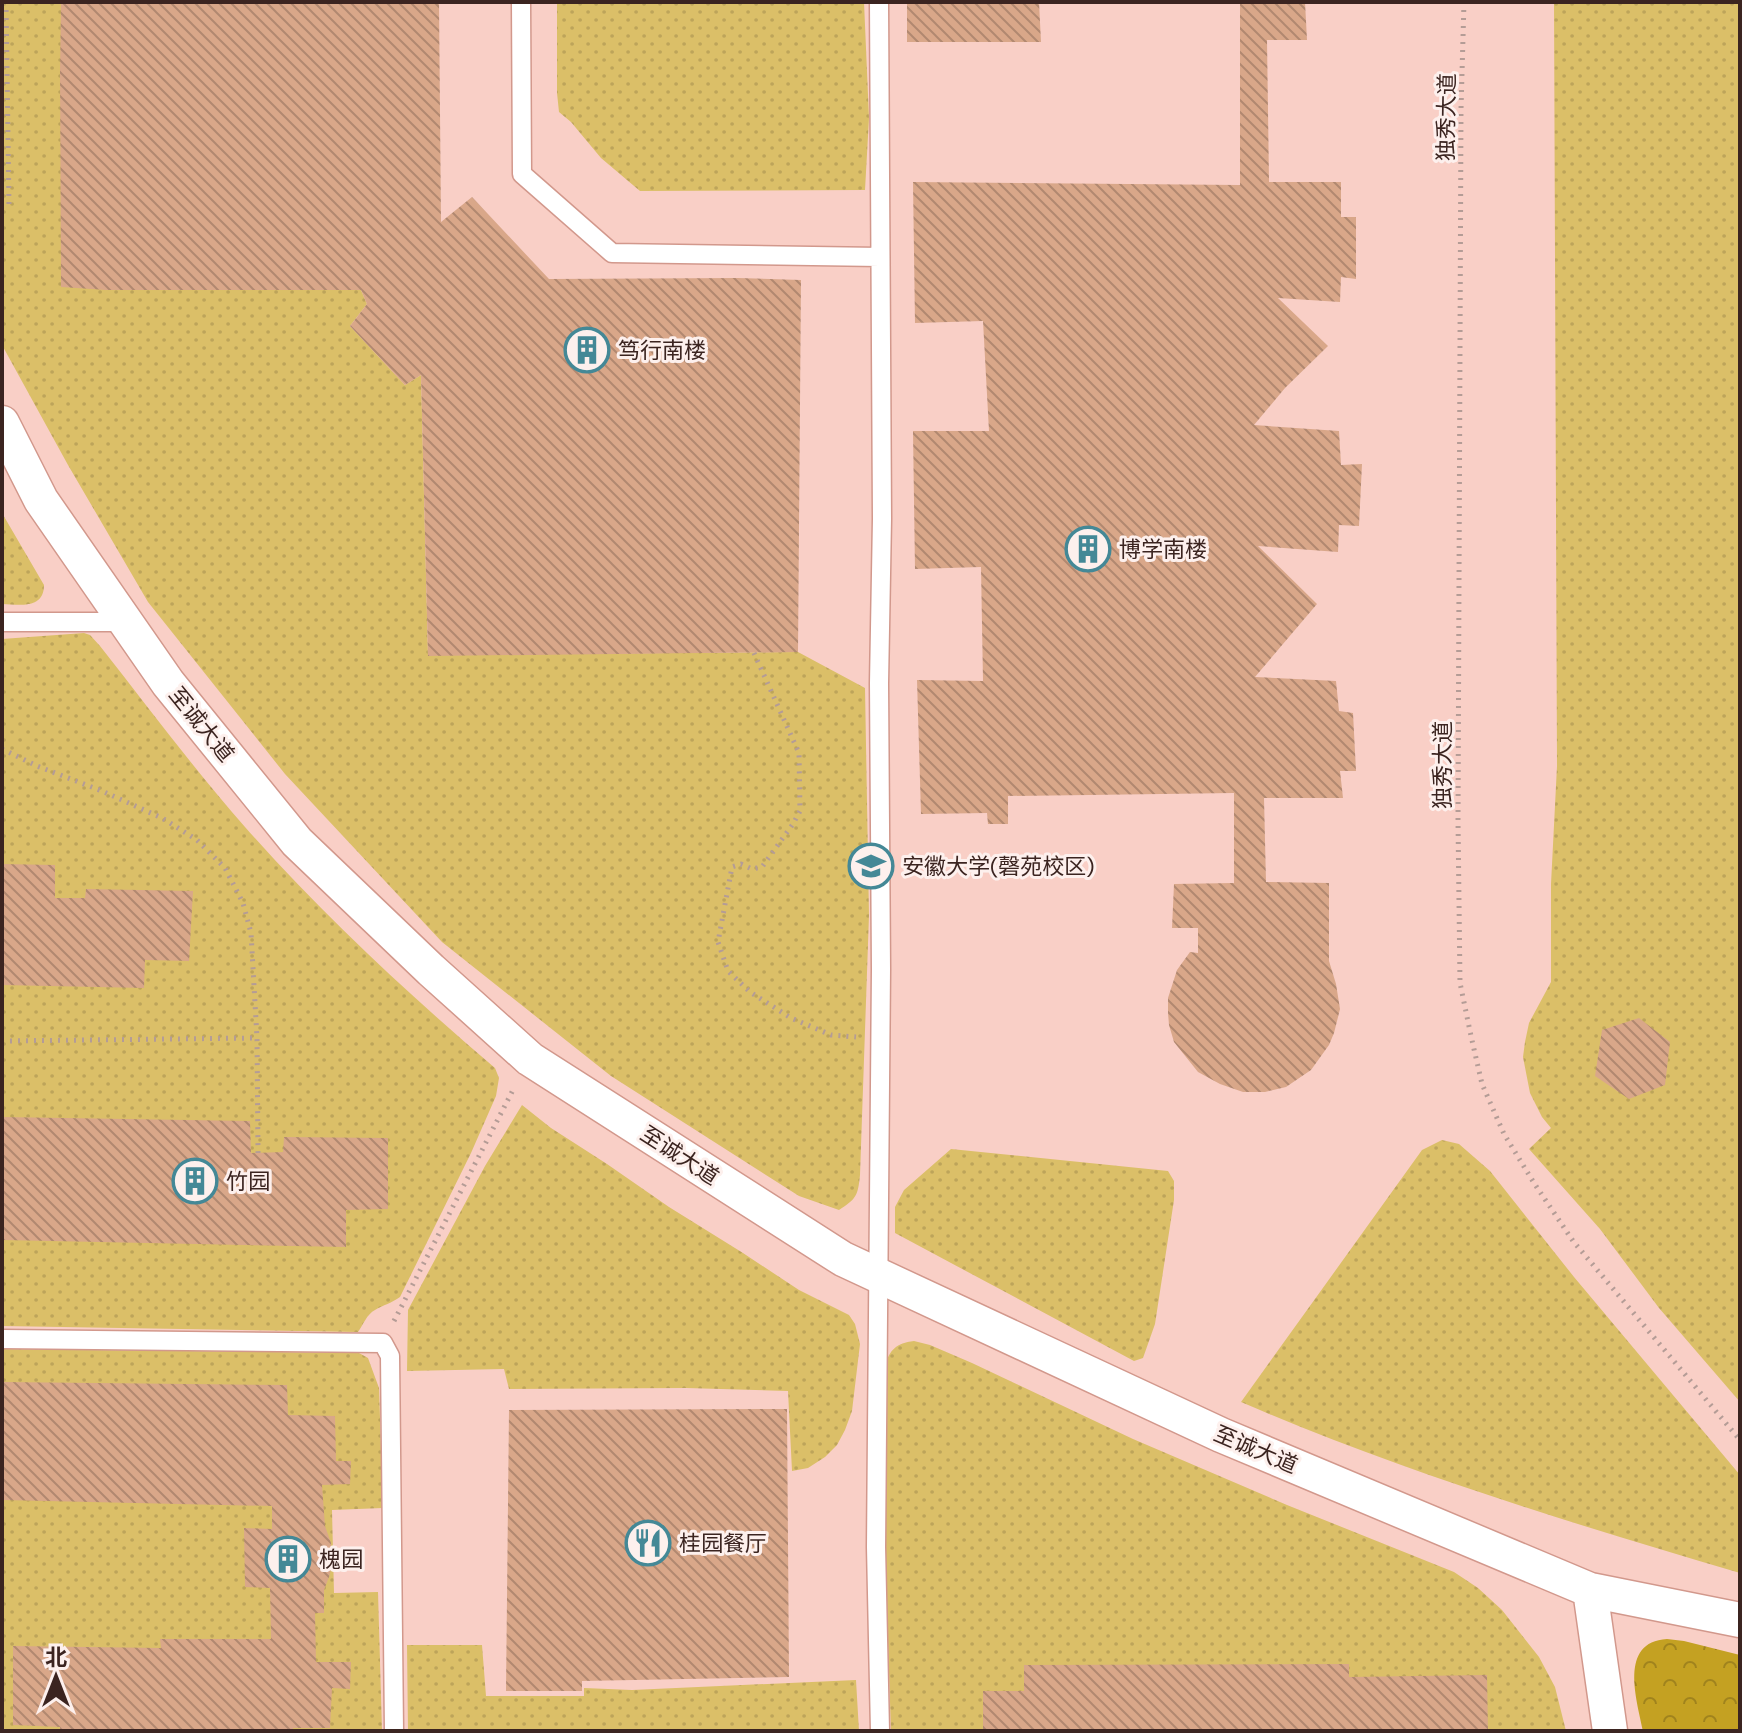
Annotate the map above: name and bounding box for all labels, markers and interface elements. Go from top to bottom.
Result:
street label: 独秀大道 [1431,73,1462,161]
building icon: 笃行南楼 [563,326,611,374]
place label: 笃行南楼 [618,336,706,365]
building icon: 博学南楼 [1064,525,1112,573]
place label: 博学南楼 [1119,535,1207,564]
street label: 至诚大道 [163,681,241,768]
street label: 独秀大道 [1428,721,1457,809]
school or university icon: 安徽大学(磬苑校区) [847,842,895,890]
place label: 安徽大学(磬苑校区) [902,852,1094,881]
street label: 至诚大道 [635,1119,725,1192]
building icon: 竹园 [171,1157,219,1205]
place label: 竹园 [226,1167,270,1196]
street label: 至诚大道 [1210,1419,1302,1480]
restaurant icon: 桂园餐厅 [624,1519,672,1567]
place label: 桂园餐厅 [679,1529,767,1558]
building icon: 槐园 [264,1535,312,1583]
place label: 槐园 [319,1545,363,1574]
north arrow [16,1637,96,1717]
text: 北 [45,1643,67,1672]

